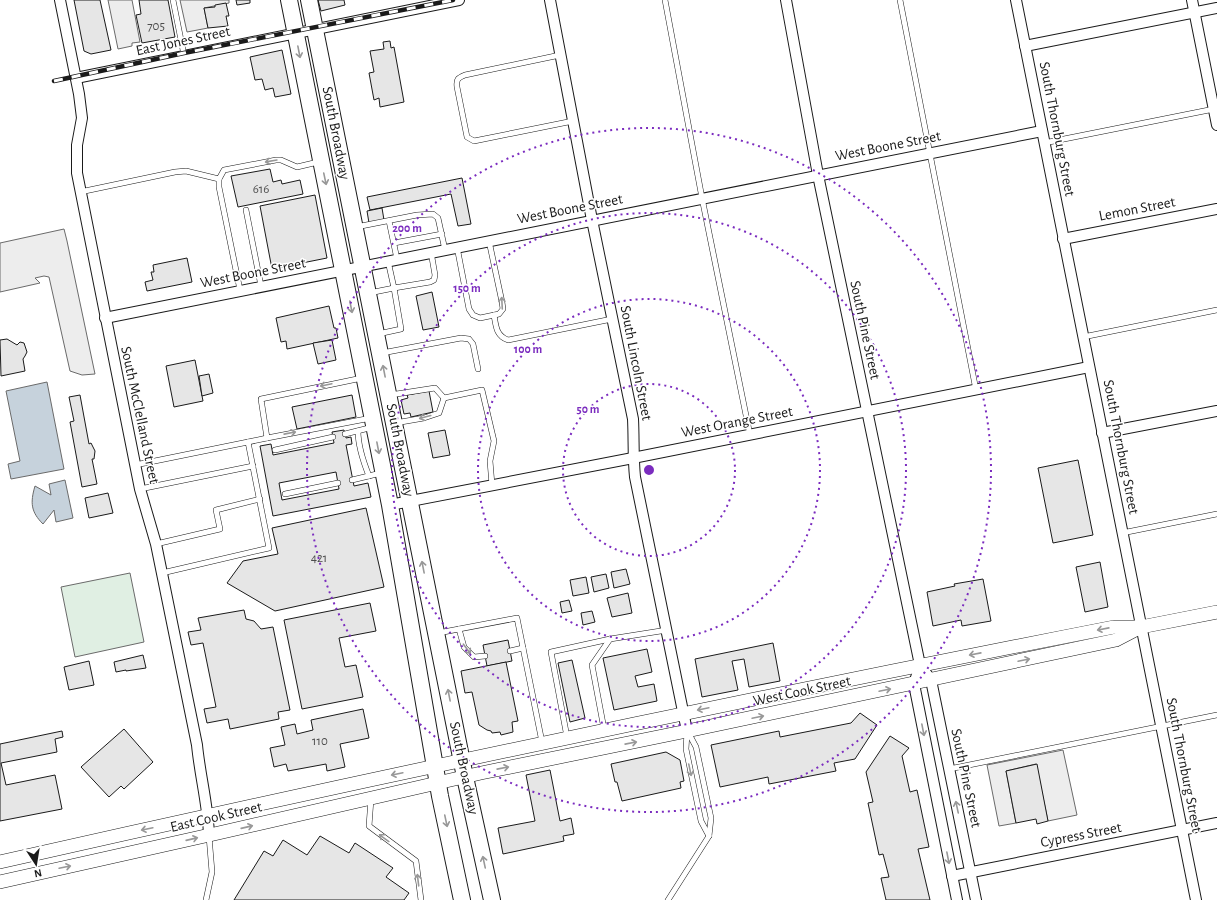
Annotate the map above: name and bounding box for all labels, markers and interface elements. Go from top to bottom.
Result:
house number: 705 [147,20,165,33]
street label: East Jones Street [134,24,232,58]
one-way arrow [296,45,304,58]
street label: South Thornburg Street [1037,60,1077,198]
street label: South Broadway [320,85,353,181]
street label: West Boone Street [834,128,942,164]
one-way arrow [264,157,277,165]
one-way arrow [321,173,329,186]
house number: 616 [253,183,269,196]
street label: West Boone Street [516,191,624,227]
street label: Lemon Street [1097,194,1177,224]
text: 200 m [392,222,422,234]
street label: West Boone Street [199,255,307,291]
street label: South Pine Street [847,279,883,381]
text: 150 m [453,282,481,294]
one-way arrow [498,297,505,310]
one-way arrow [347,300,355,313]
street label: South Lincoln Street [617,304,655,422]
text: 100 m [514,343,542,355]
street label: South McClelland Street [118,345,162,485]
one-way arrow [380,365,388,378]
street label: South Thornburg Street [1101,378,1141,516]
one-way arrow [320,382,333,390]
street label: South Broadway [384,402,417,498]
text: 50 m [577,403,600,415]
street label: West Orange Street [680,404,794,440]
one-way arrow [419,414,432,422]
one-way arrow [283,429,296,437]
one-way arrow [375,441,383,454]
centre of rings [642,463,656,477]
house number: 421 [311,552,327,565]
one-way arrow [419,561,427,574]
one-way arrow [1096,626,1109,634]
one-way arrow [463,643,471,654]
one-way arrow [969,651,982,659]
one-way arrow [1017,656,1030,664]
street label: West Cook Street [752,673,852,709]
one-way arrow [878,686,891,694]
one-way arrow [445,689,453,702]
street label: South Thornburg Street [1164,696,1204,834]
one-way arrow [697,706,710,714]
one-way arrow [751,712,764,720]
street label: South Broadway [447,720,481,816]
one-way arrow [920,724,928,737]
street label: South Pine Street [948,727,984,829]
house number: 110 [312,735,328,748]
one-way arrow [624,738,637,746]
one-way arrow [687,763,695,776]
one-way arrow [496,764,509,772]
one-way arrow [391,771,404,779]
street label: East Cook Street [169,799,263,835]
one-way arrow [953,801,961,814]
one-way arrow [442,814,450,827]
street label: Cypress Street [1039,820,1123,850]
one-way arrow [240,822,253,830]
one-way arrow [141,825,154,833]
one-way arrow [379,834,390,842]
one-way arrow [185,835,198,843]
north arrow [16,844,56,884]
one-way arrow [945,851,953,864]
one-way arrow [479,856,487,869]
one-way arrow [59,863,72,871]
text: N [33,867,43,879]
one-way arrow [415,874,422,887]

